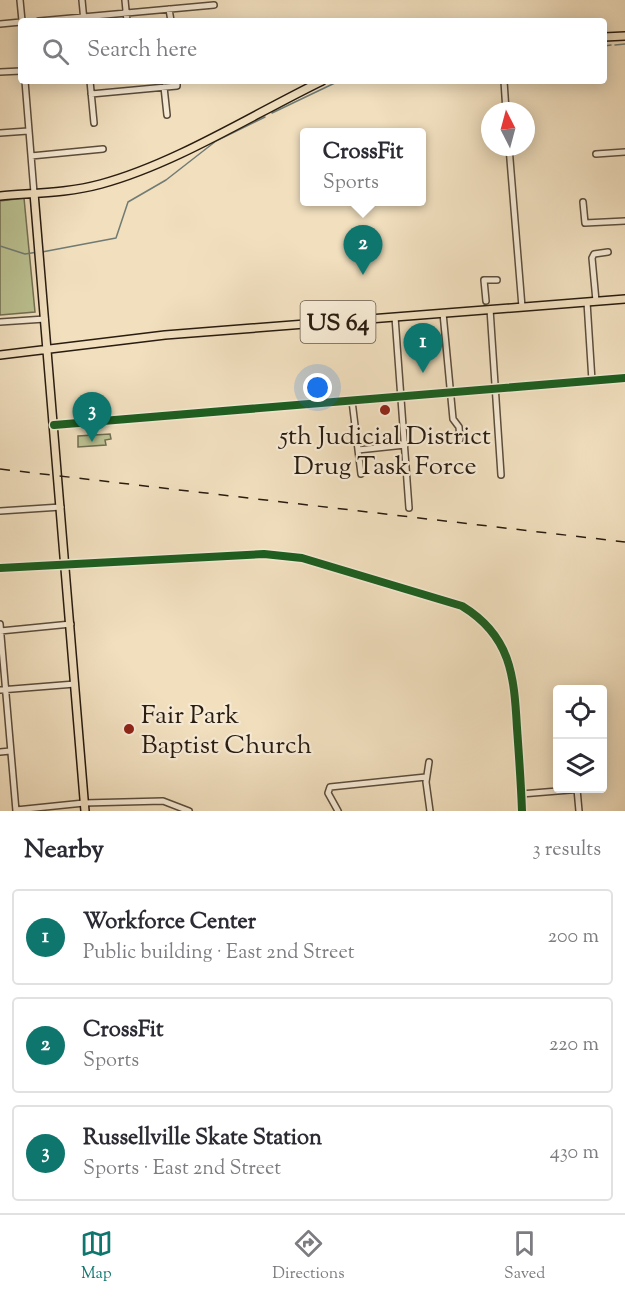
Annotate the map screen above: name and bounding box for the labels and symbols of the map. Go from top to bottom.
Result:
north arrow [481,102,535,156]
pin: 2 [344,226,382,275]
road number: US 64 [300,301,376,343]
pin: 1 [404,324,442,373]
your location [303,373,332,402]
pin: 3 [72,392,112,442]
marker: 5th Judicial District Drug Task Force [378,403,392,417]
place label: 5th Judicial District Drug Task Force [277,419,491,486]
place label: Fair Park Baptist Church [141,698,312,765]
marker: Fair Park Baptist Church [122,722,136,736]

